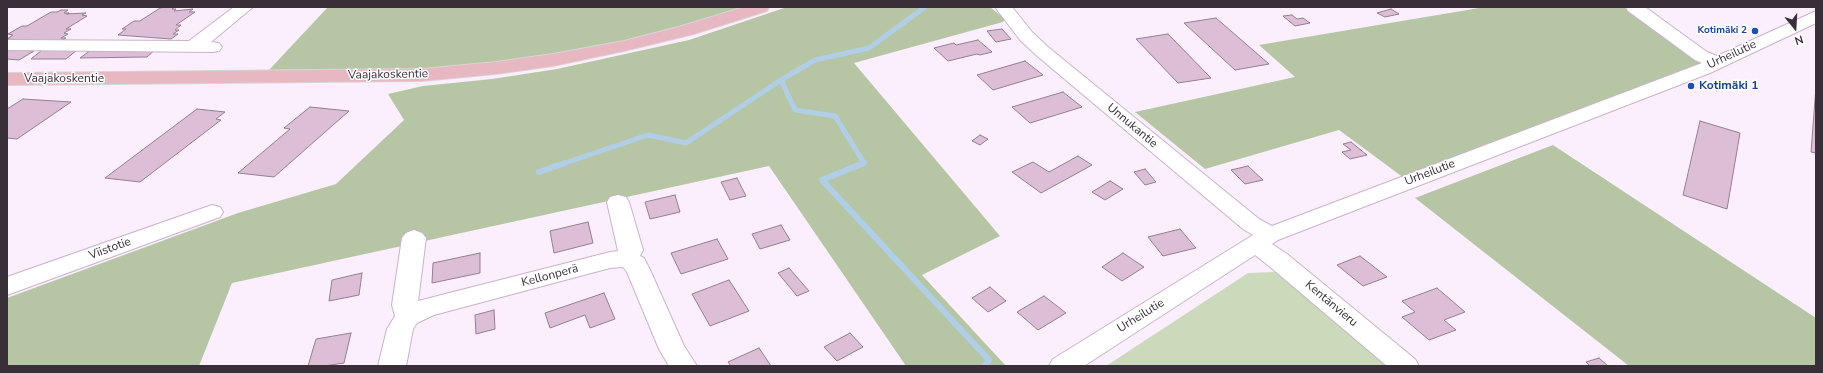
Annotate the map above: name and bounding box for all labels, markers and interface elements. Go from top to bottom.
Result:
north arrow [1775,8,1815,48]
place label: Kotimäki 2 [1698,25,1747,37]
marker: Kotimäki 2 [1750,26,1760,36]
text: N [1793,31,1805,48]
street label: Urheilutie [1705,37,1759,73]
street label: Vaajakoskentie [348,67,428,83]
street label: Vaajakoskentie [24,72,104,86]
place label: Kotimäki 1 [1699,79,1758,93]
marker: Kotimäki 1 [1686,81,1696,91]
street label: Unnukantie [1104,101,1160,151]
street label: Urheilutie [1403,157,1457,189]
street label: Viistotie [87,235,133,263]
street label: Kellonperä [520,262,580,290]
street label: Kentänvieru [1302,278,1360,330]
street label: Urheilutie [1115,296,1167,336]

